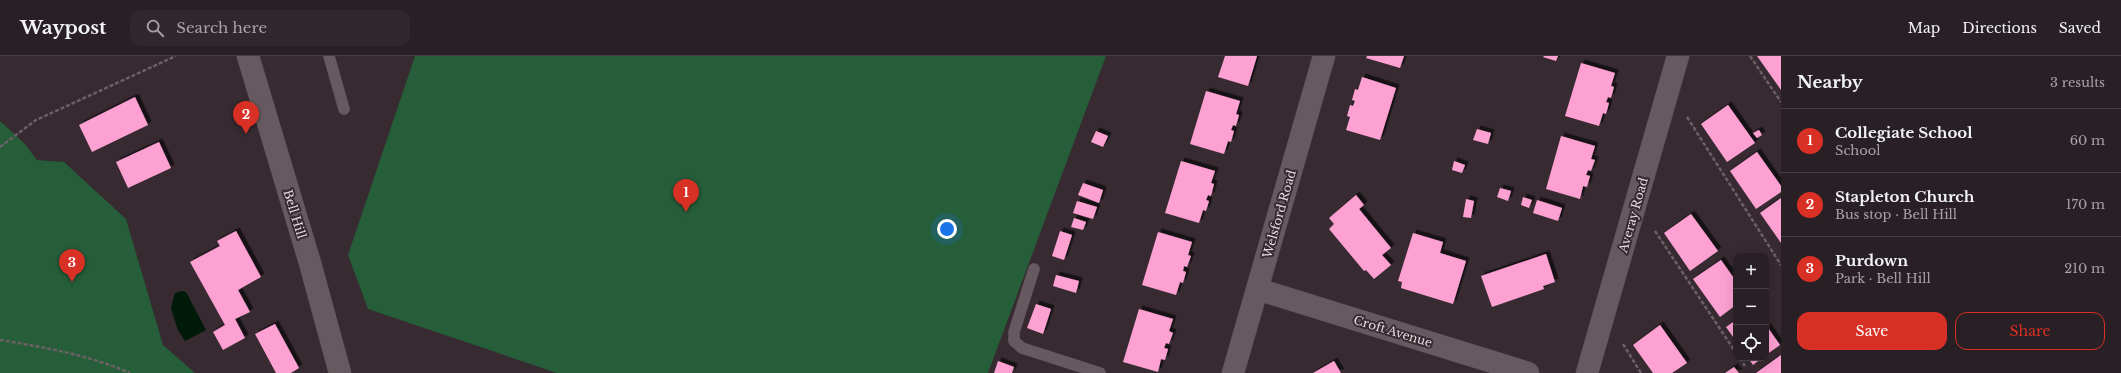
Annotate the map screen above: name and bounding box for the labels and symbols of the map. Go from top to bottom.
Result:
pin: 2 [233,101,259,134]
street label: Welsford Road [1259,168,1299,261]
street label: Averay Road [1615,176,1651,255]
pin: 1 [673,179,699,212]
street label: Bell Hill [280,188,310,240]
your location [937,219,957,239]
pin: 3 [59,249,85,282]
street label: Croft Avenue [1352,312,1434,350]

